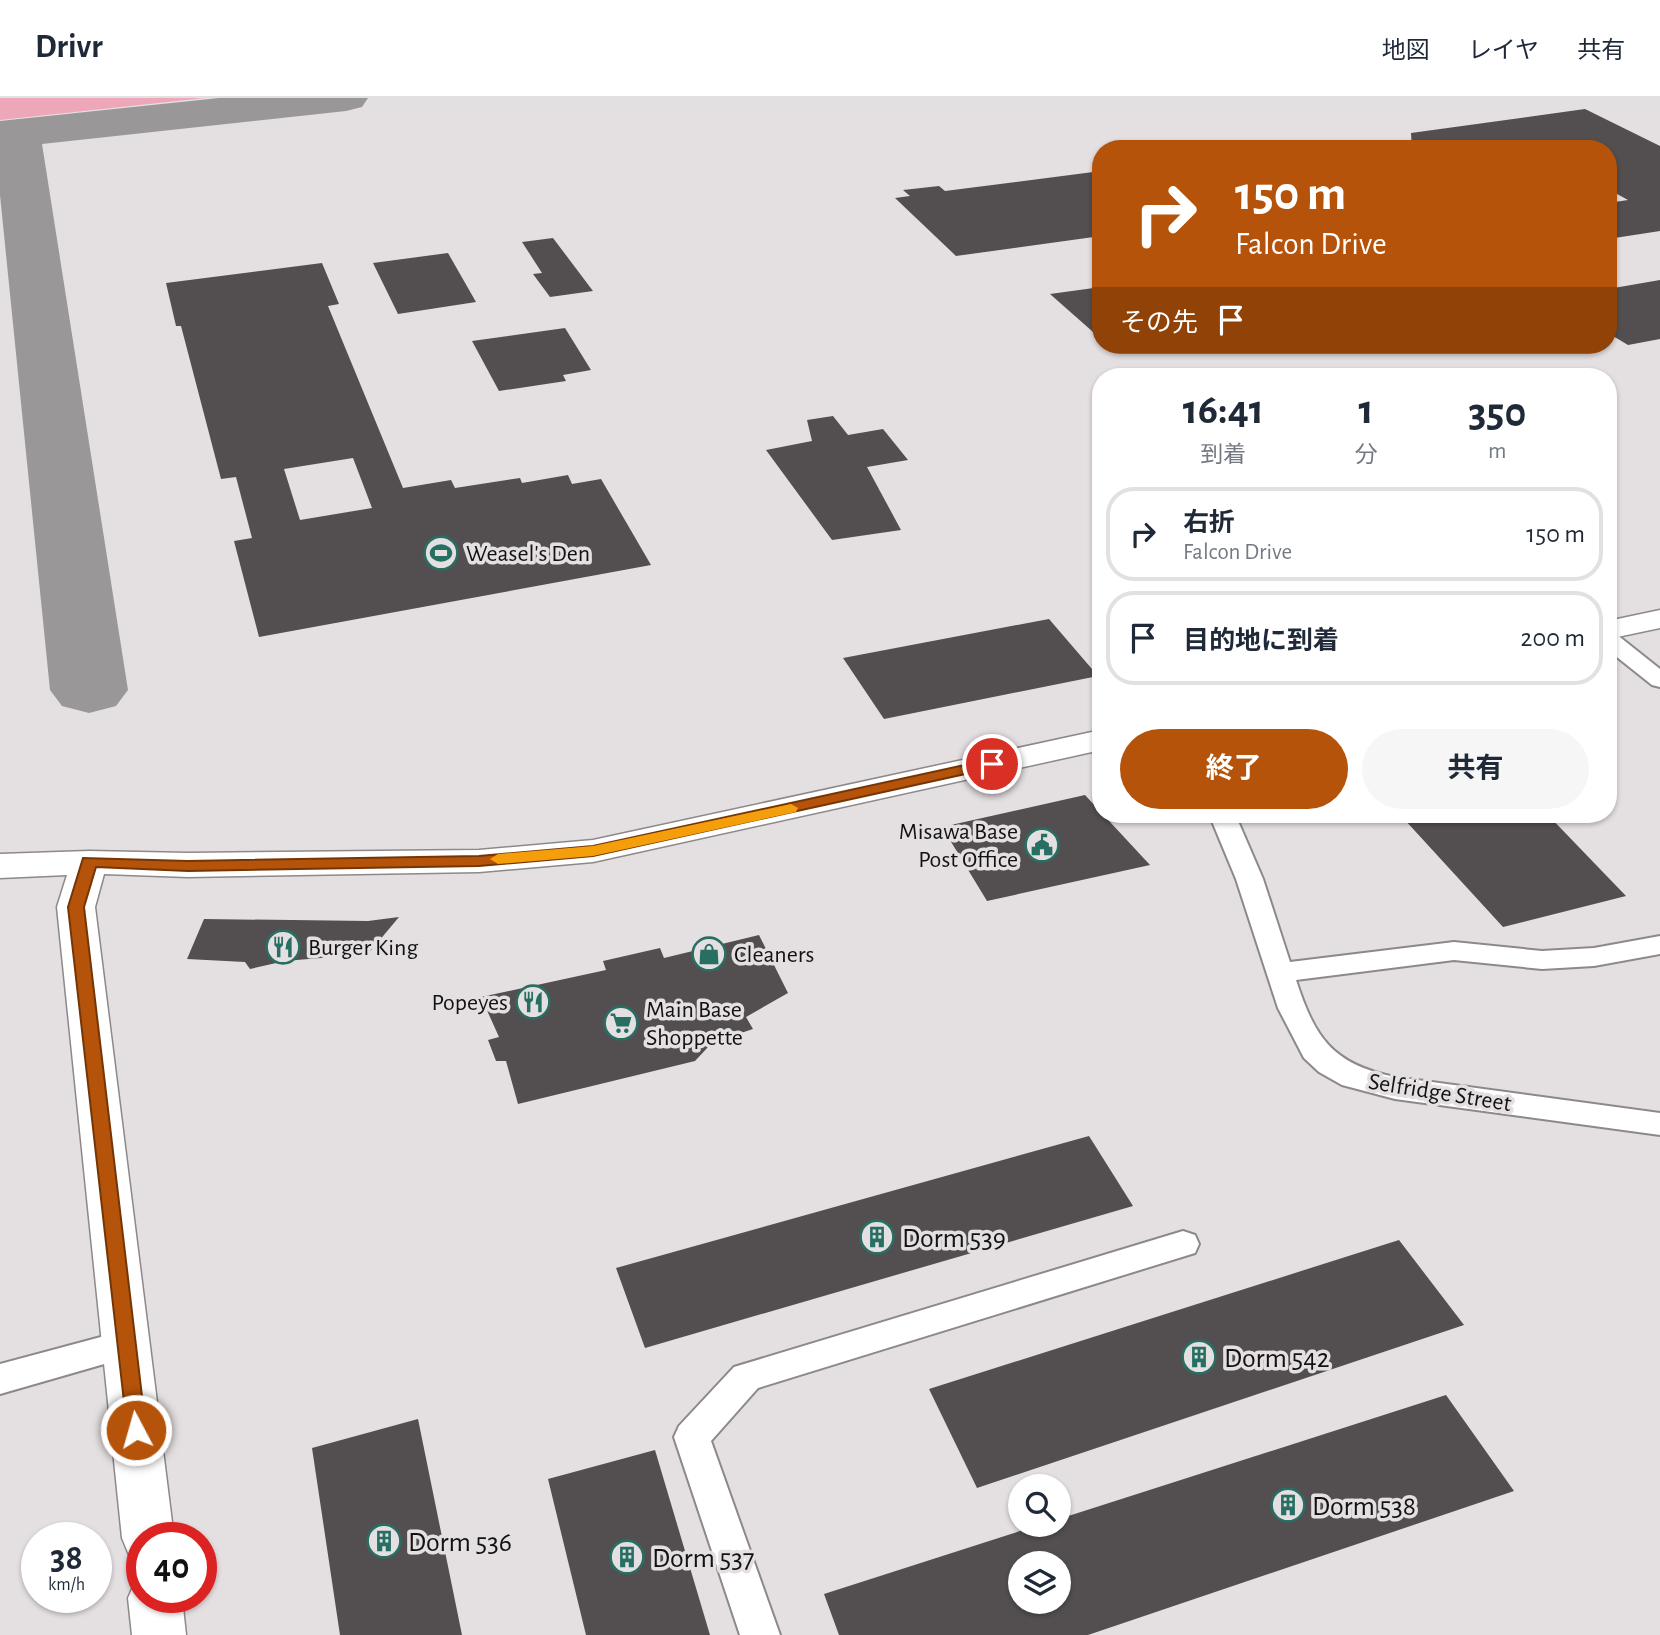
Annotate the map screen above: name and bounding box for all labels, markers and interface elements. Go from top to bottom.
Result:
text: Drivr [35,31,103,64]
text: 地図 [1382,39,1430,63]
text: レイヤ [1468,39,1539,63]
text: 共有 [1577,39,1625,63]
icon: right [1120,168,1211,259]
text: 150 m [1235,170,1346,219]
text: Falcon Drive [1235,228,1387,260]
icon: arrive [1212,301,1250,339]
text: その先 [1120,310,1198,336]
text: 16:41 [1183,389,1264,431]
text: 1 [1359,389,1374,431]
text: 350 [1468,392,1526,434]
text: m [1488,440,1506,463]
text: 到着 [1200,444,1246,467]
text: 分 [1355,444,1378,467]
text: 右折 [1183,510,1235,536]
icon: right [1124,515,1162,553]
text: 150 m [1526,521,1585,547]
sports icon: Weasel's Den [422,534,460,572]
text: Falcon Drive [1183,541,1292,564]
place label: Weasel's Den [466,542,590,566]
icon: arrive [1124,619,1162,657]
text: 200 m [1521,625,1585,651]
text: 目的地に到着 [1183,628,1339,654]
button: 終了 [1120,729,1348,809]
button: 共有 [1362,729,1589,809]
pin [962,734,1022,794]
icon: arrive [973,745,1011,783]
place label: Misawa Base Post Office [899,820,1018,872]
public building icon: Misawa Base Post Office [1023,826,1061,864]
restaurant icon: Burger King [264,928,302,966]
shop icon: Cleaners [690,935,728,973]
place label: Burger King [308,936,418,960]
place label: Cleaners [734,943,814,967]
restaurant icon: Popeyes [514,983,552,1021]
place label: Popeyes [432,991,508,1015]
place label: Main Base Shoppette [646,998,743,1050]
supermarket icon: Main Base Shoppette [602,1004,640,1042]
street label: Selfridge Street [1367,1070,1513,1116]
building icon: Dorm 539 [858,1218,896,1256]
place label: Dorm 539 [902,1225,1006,1253]
building icon: Dorm 542 [1180,1338,1218,1376]
place label: Dorm 542 [1224,1345,1330,1373]
position arrow [99,1393,173,1467]
map controls [1008,1474,1071,1614]
button: search [1008,1474,1071,1537]
building icon: Dorm 538 [1269,1486,1307,1524]
place label: Dorm 538 [1312,1493,1416,1521]
speed limit sign: 40 [126,1522,217,1613]
building icon: Dorm 536 [365,1522,403,1560]
place label: Dorm 536 [408,1529,512,1557]
building icon: Dorm 537 [608,1538,646,1576]
text: 38 [50,1541,83,1576]
place label: Dorm 537 [652,1545,755,1573]
button: layers [1008,1551,1071,1614]
text: km/h [48,1576,85,1594]

